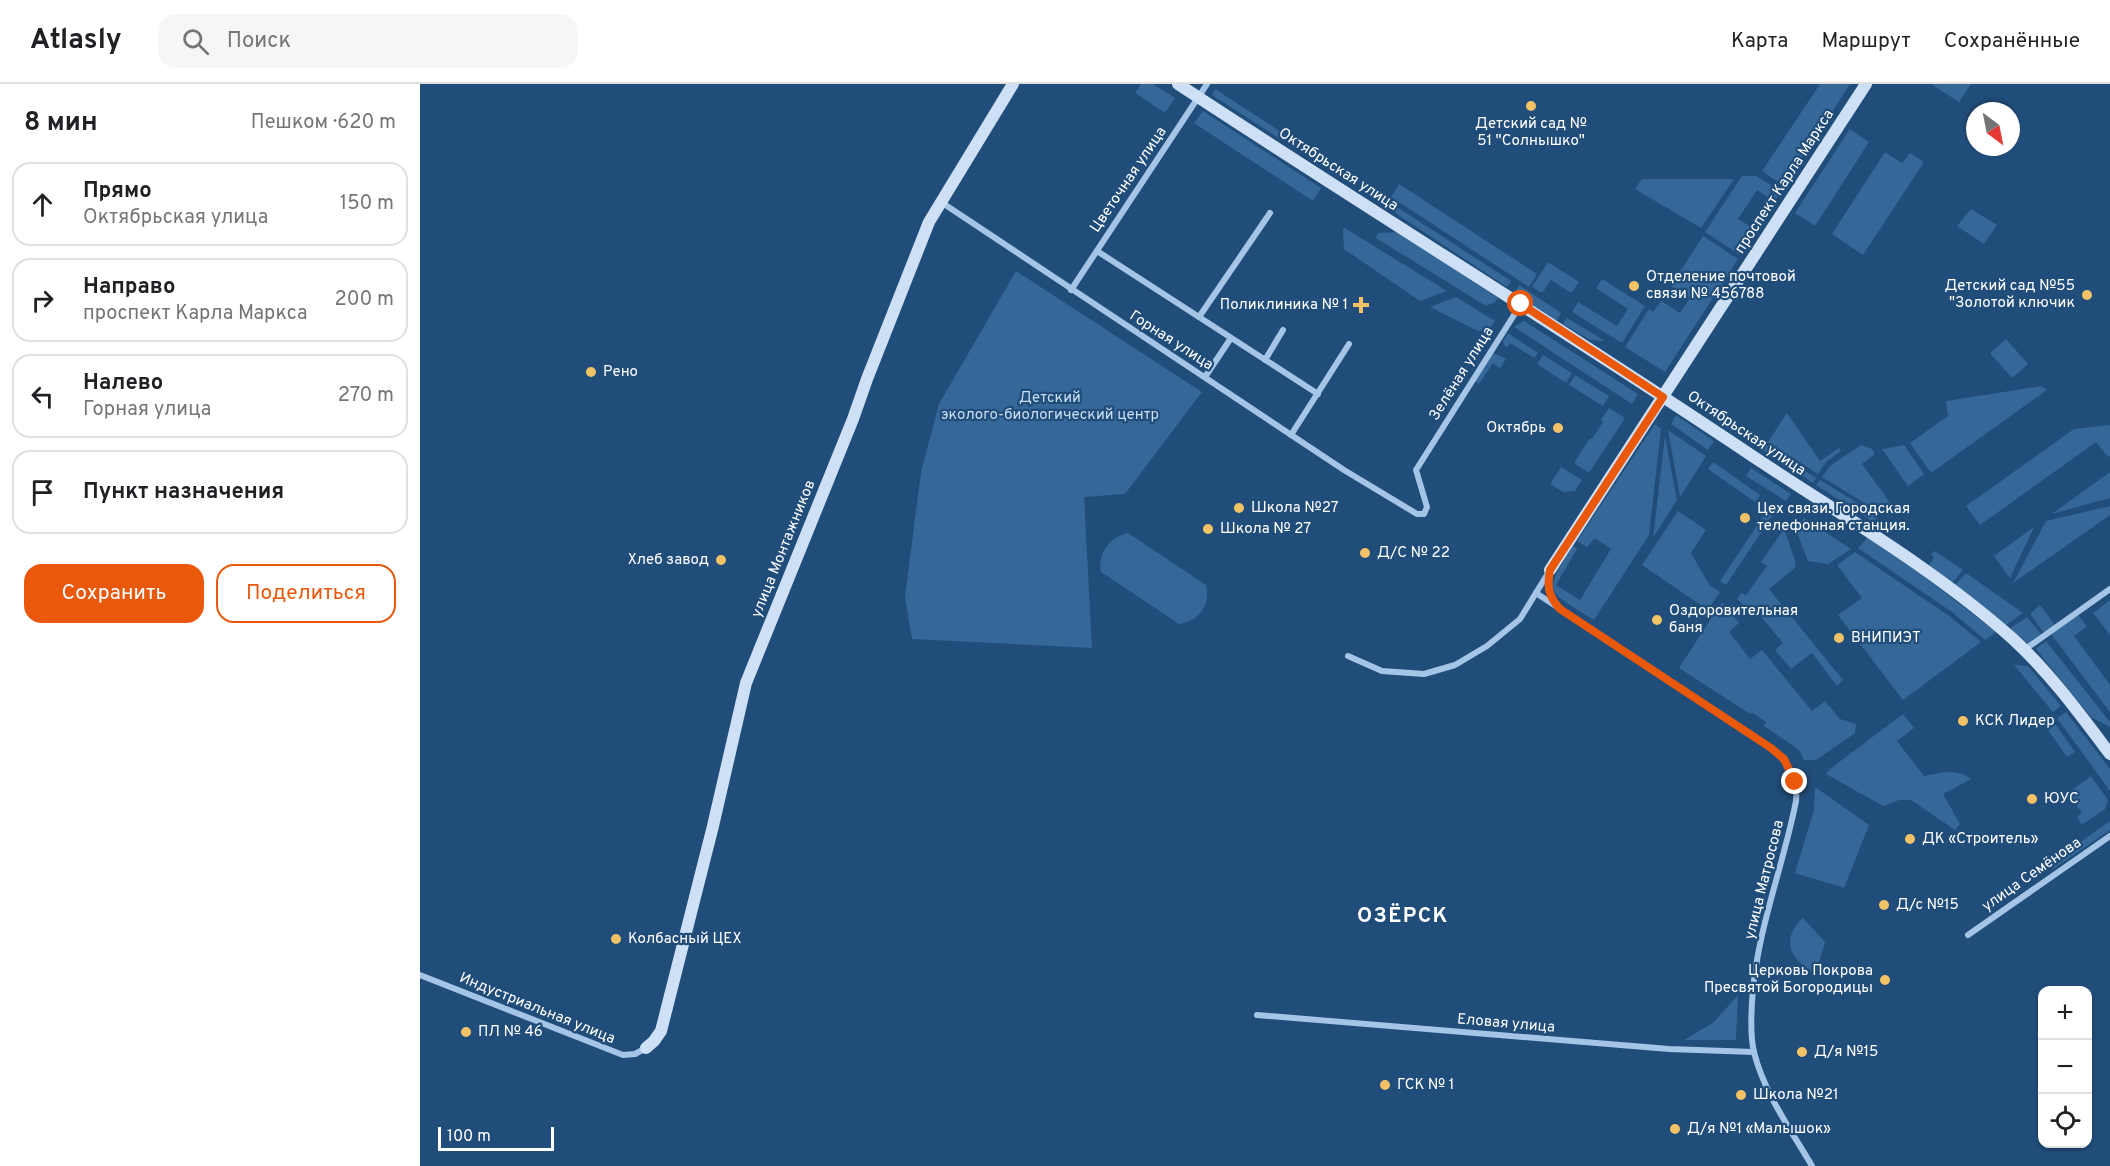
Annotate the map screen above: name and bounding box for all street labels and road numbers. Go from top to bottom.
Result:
street label: проспект Карла Маркса [1731,106,1839,258]
street label: Цветочная улица [1087,123,1171,237]
street label: Октябрьская улица [1275,124,1401,216]
street label: Горная улица [1125,307,1217,375]
street label: Зелёная улица [1426,324,1498,424]
street label: Октябрьская улица [1683,387,1809,481]
street label: улица Монтажников [748,477,820,621]
street label: улица Матросова [1741,818,1789,942]
street label: улица Семёнова [1979,834,2085,916]
street label: Индустриальная улица [456,969,618,1049]
street label: Еловая улица [1456,1010,1556,1038]

